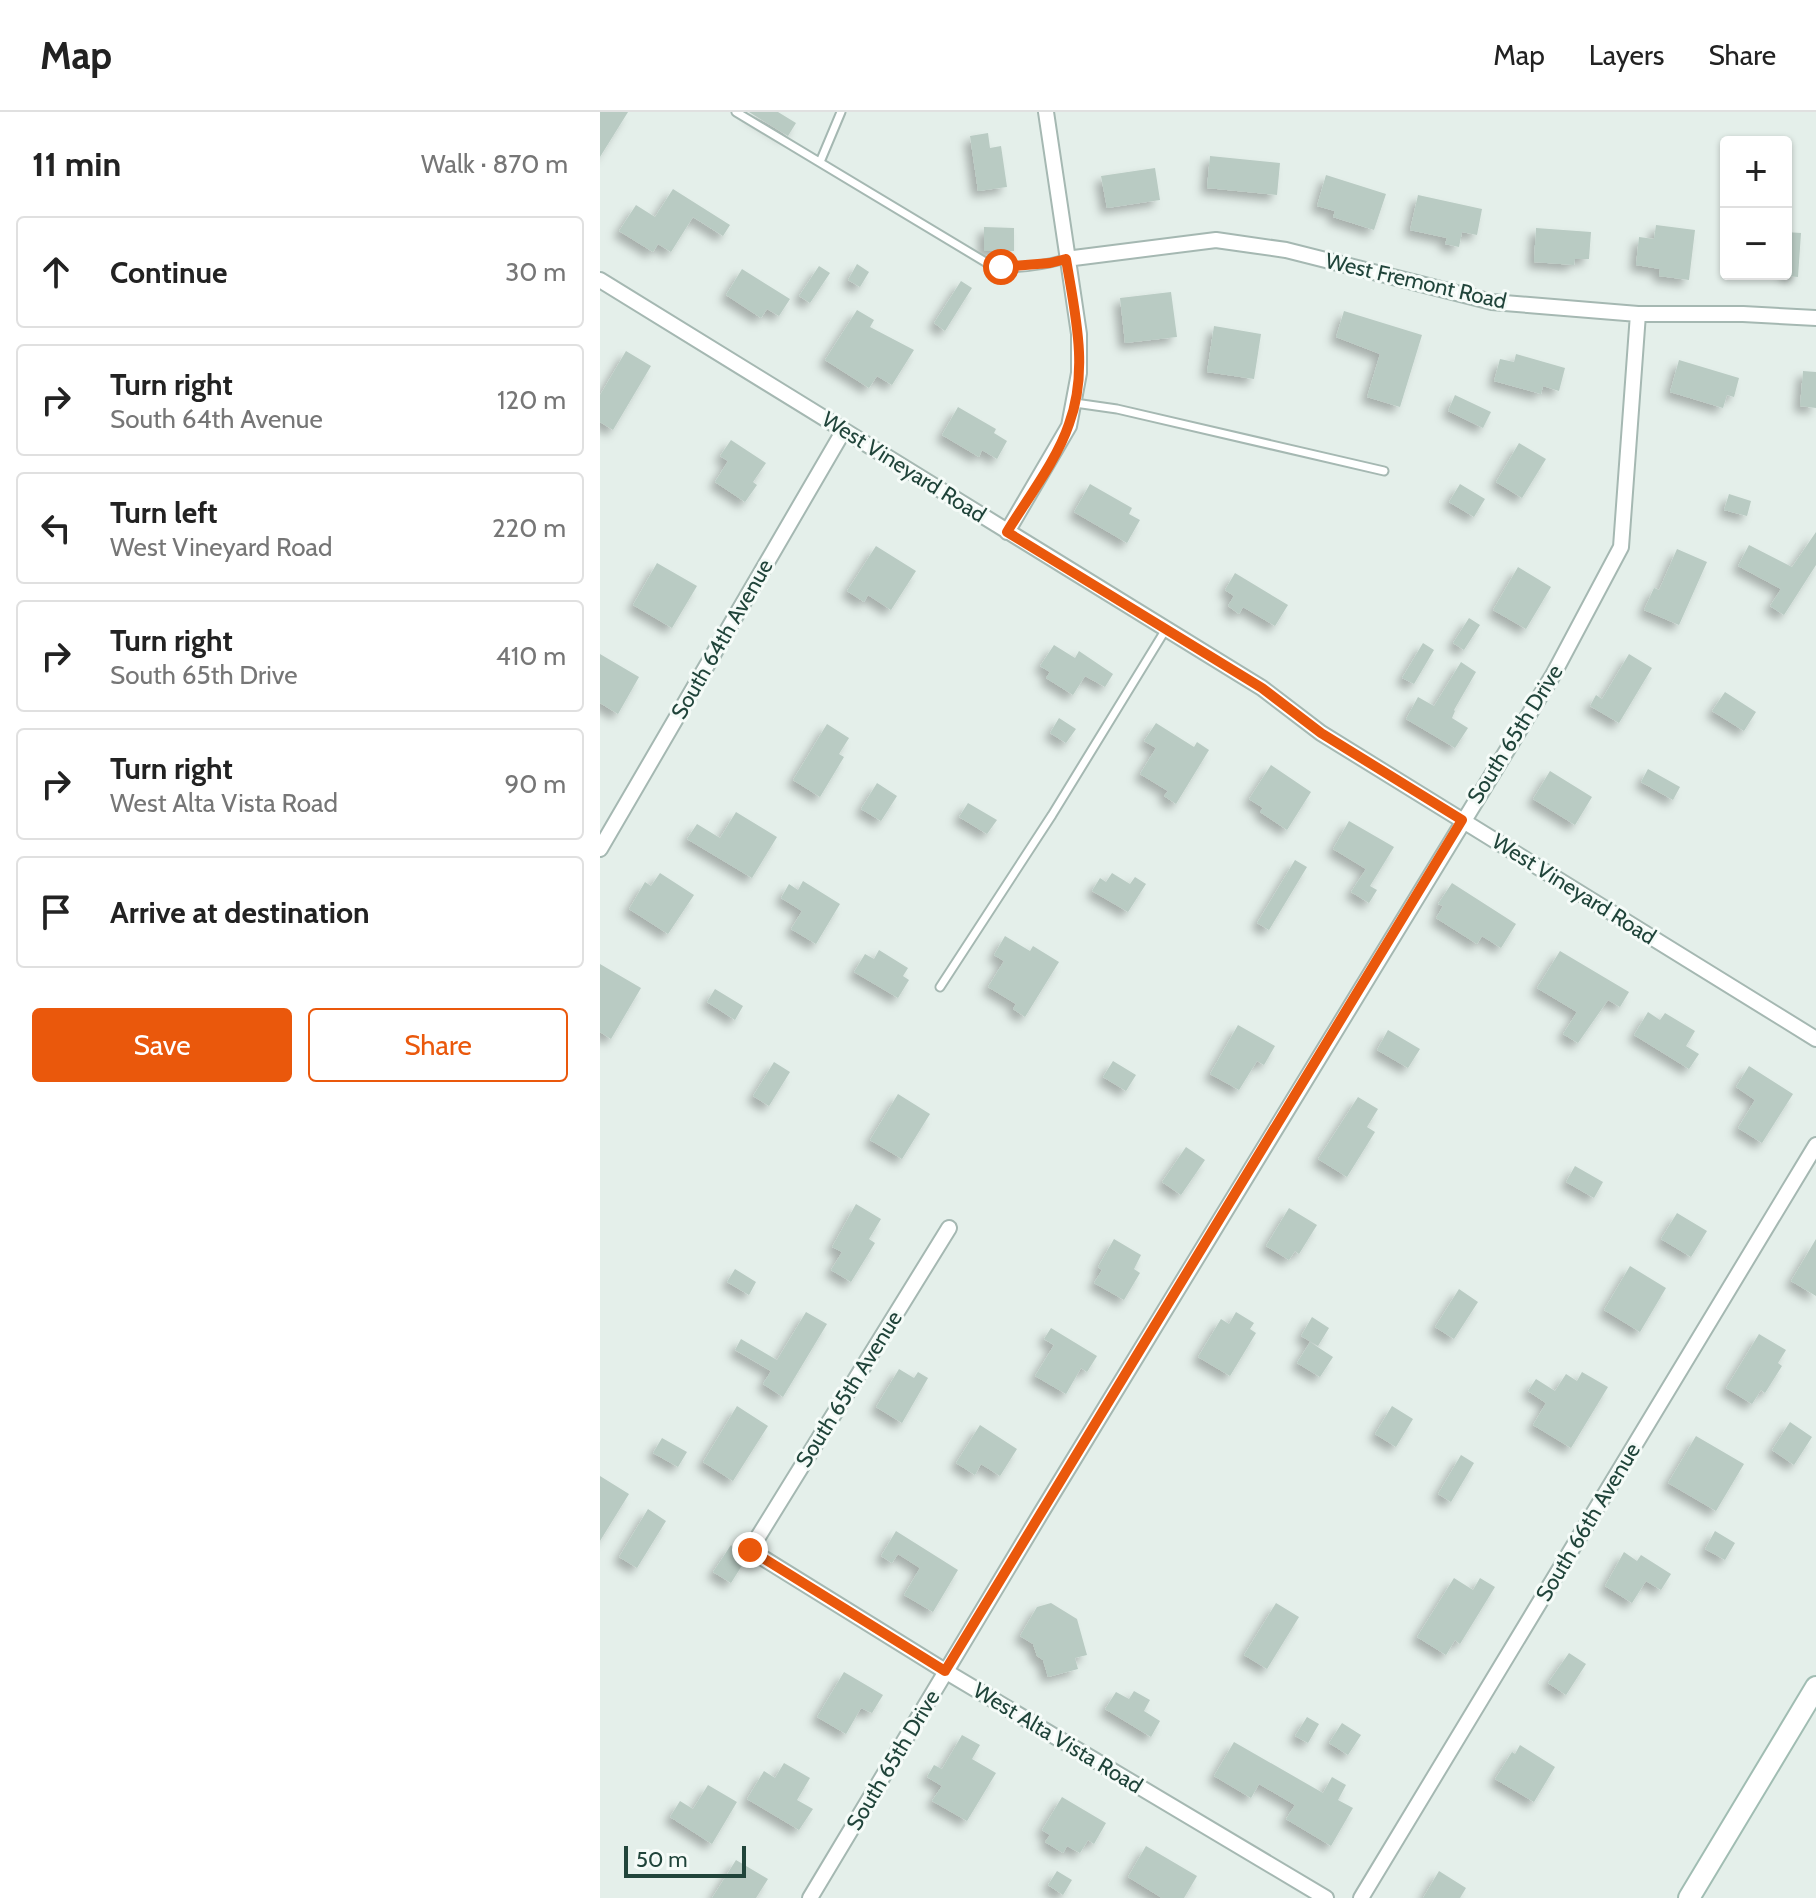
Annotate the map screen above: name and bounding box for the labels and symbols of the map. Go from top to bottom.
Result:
street label: West Fremont Road [1323,247,1509,315]
route start [983,249,1019,285]
street label: West Vineyard Road [817,406,991,528]
street label: South 64th Avenue [665,554,779,724]
street label: South 65th Drive [1461,660,1569,808]
street label: West Vineyard Road [1487,828,1661,950]
street label: South 65th Avenue [790,1306,908,1472]
street label: South 66th Avenue [1530,1438,1646,1606]
route end [732,1532,768,1568]
street label: West Alta Vista Road [968,1677,1148,1799]
street label: South 65th Drive [841,1685,945,1835]
scale bar [624,1842,746,1878]

